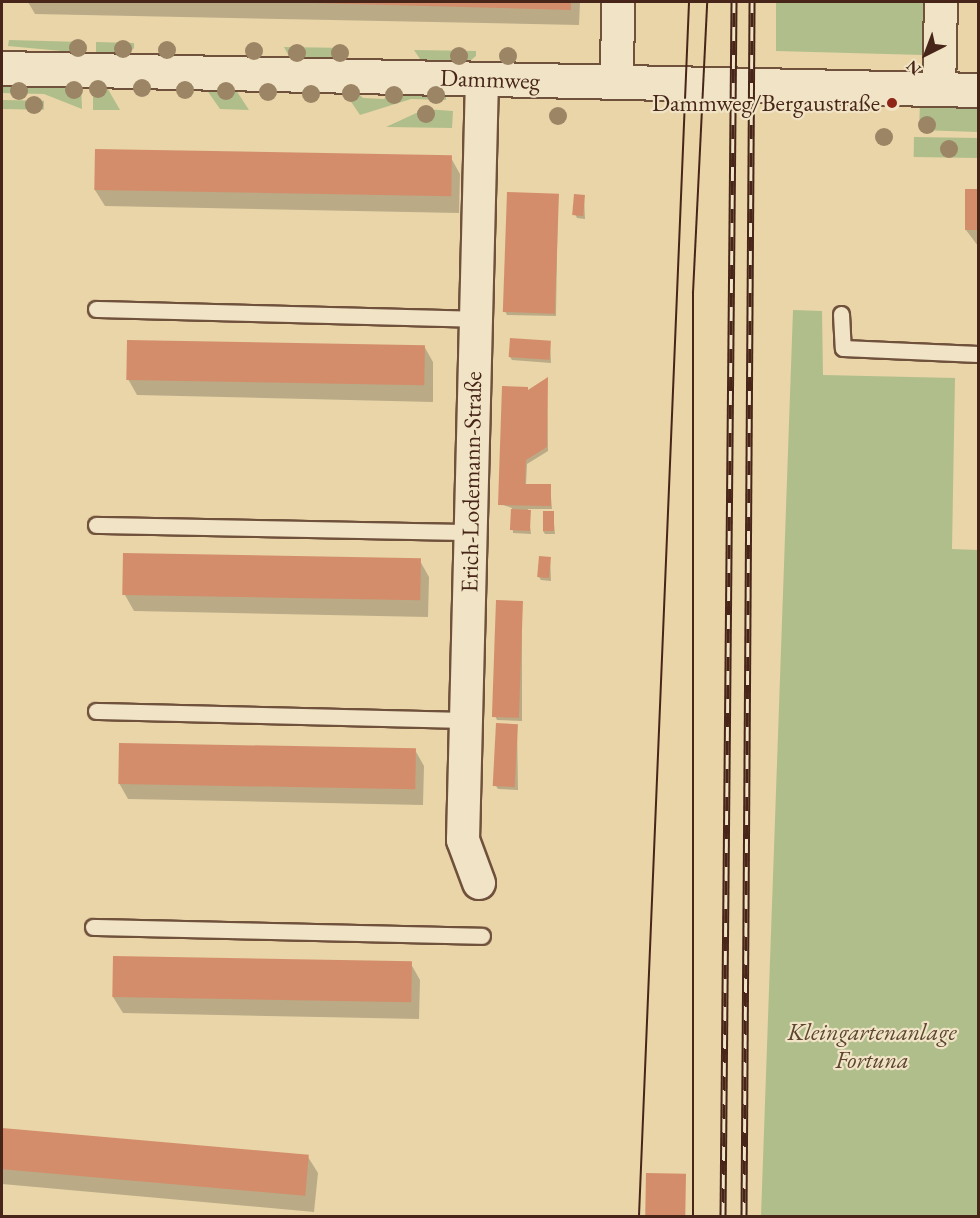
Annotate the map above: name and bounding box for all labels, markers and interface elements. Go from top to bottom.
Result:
north arrow [896,24,956,84]
text: N [902,56,925,80]
street label: Dammweg [439,63,541,95]
place label: Dammweg/Bergaustraße [652,89,880,117]
marker: Dammweg/Bergaustraße [885,96,899,110]
street label: Erich-Lodemann-Straße [455,371,487,593]
park label: Kleingartenanlage Fortuna [787,1018,957,1074]

